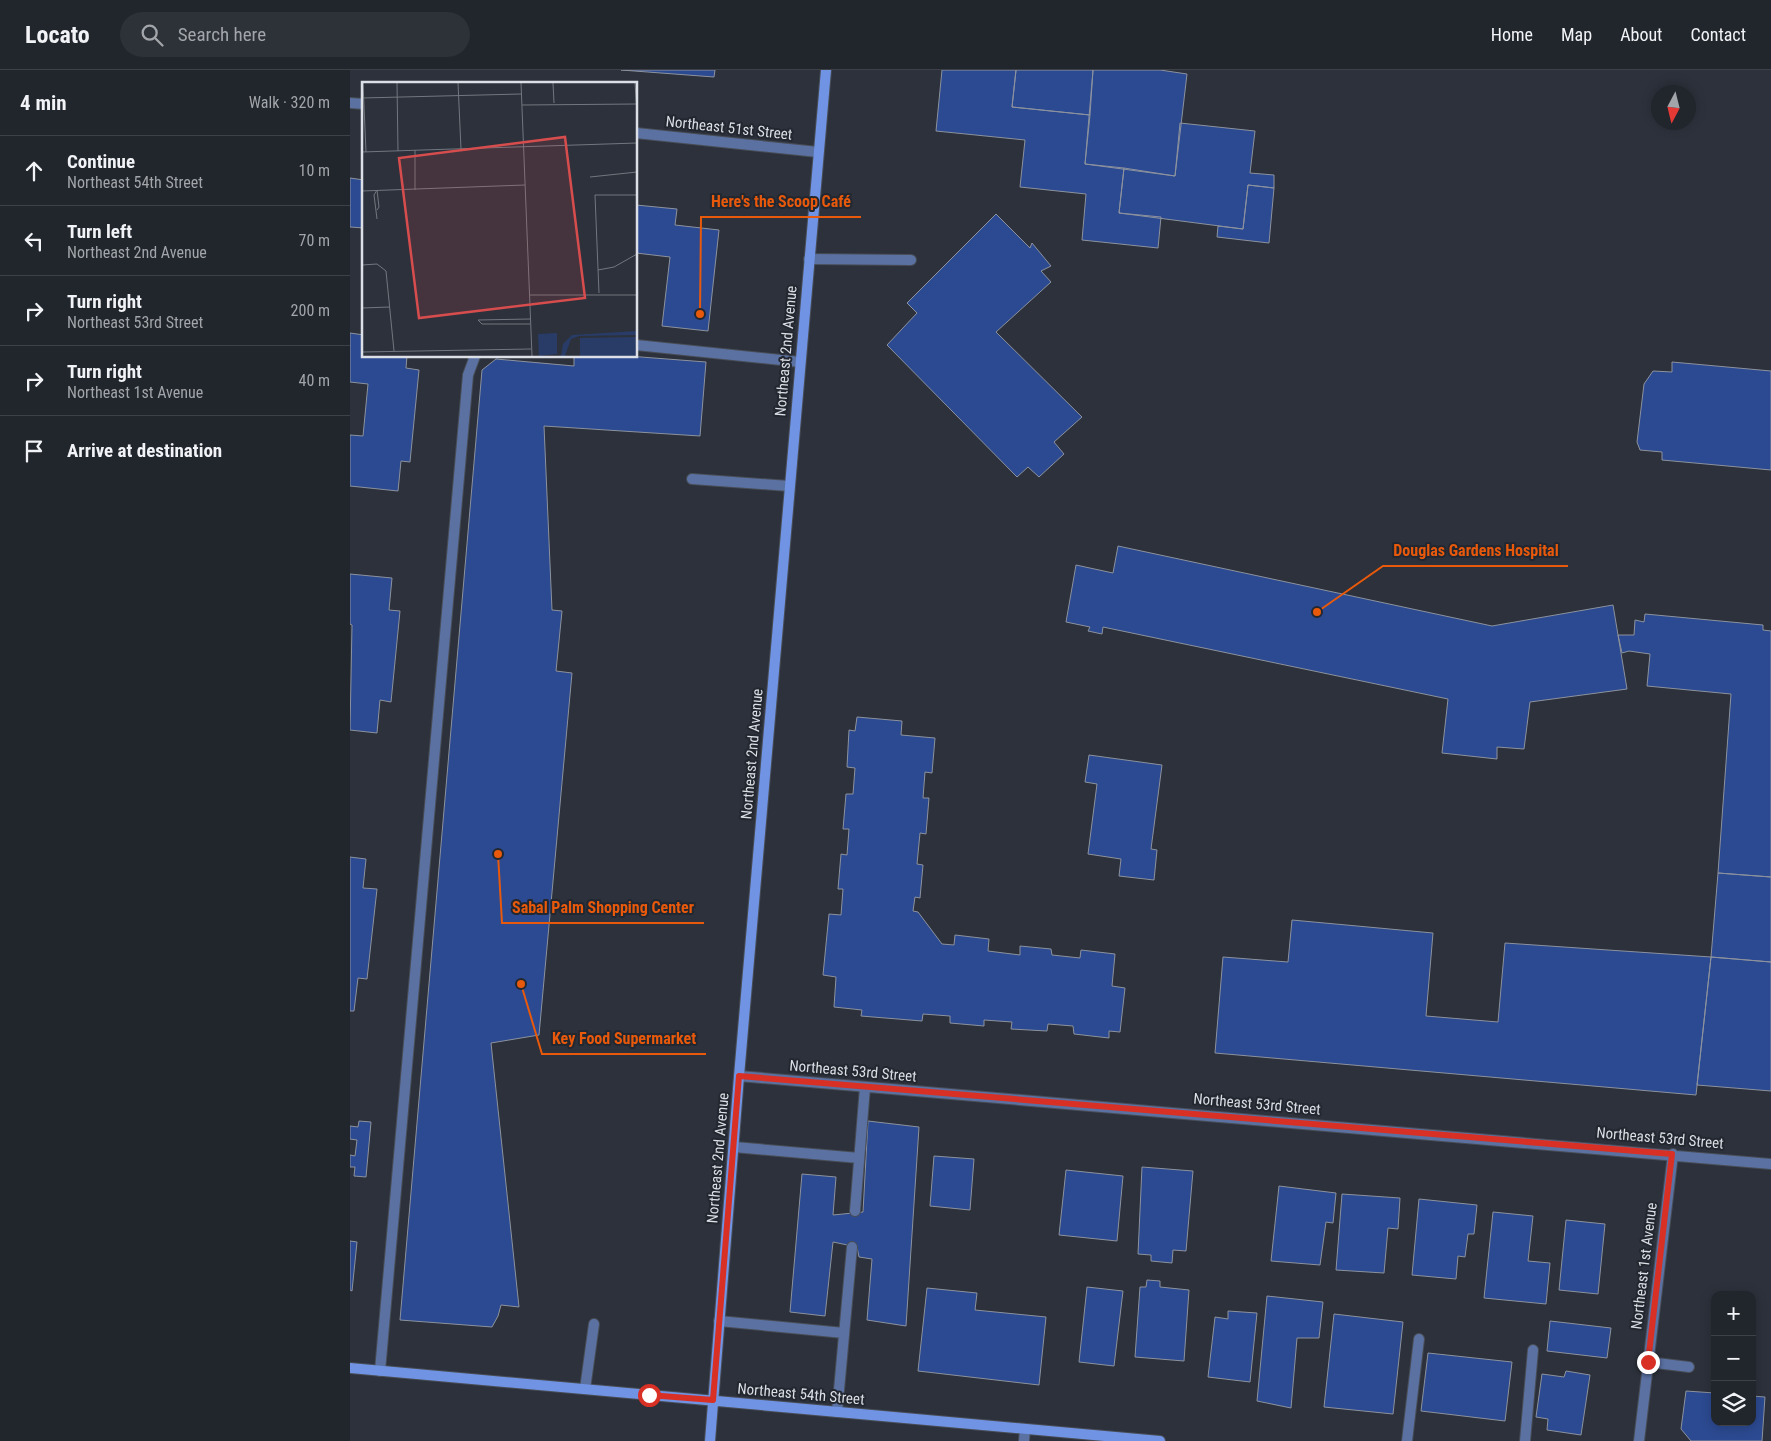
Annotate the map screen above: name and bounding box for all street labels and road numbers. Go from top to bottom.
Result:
street label: Northeast 51st Street [665,112,793,144]
street label: Northeast 2nd Avenue [771,285,801,417]
street label: Northeast 2nd Avenue [737,688,767,820]
street label: Northeast 53rd Street [789,1056,917,1086]
street label: Northeast 53rd Street [1193,1089,1321,1119]
street label: Northeast 2nd Avenue [703,1092,733,1224]
street label: Northeast 53rd Street [1596,1123,1724,1153]
street label: Northeast 1st Avenue [1627,1202,1661,1330]
street label: Northeast 54th Street [737,1379,865,1409]

